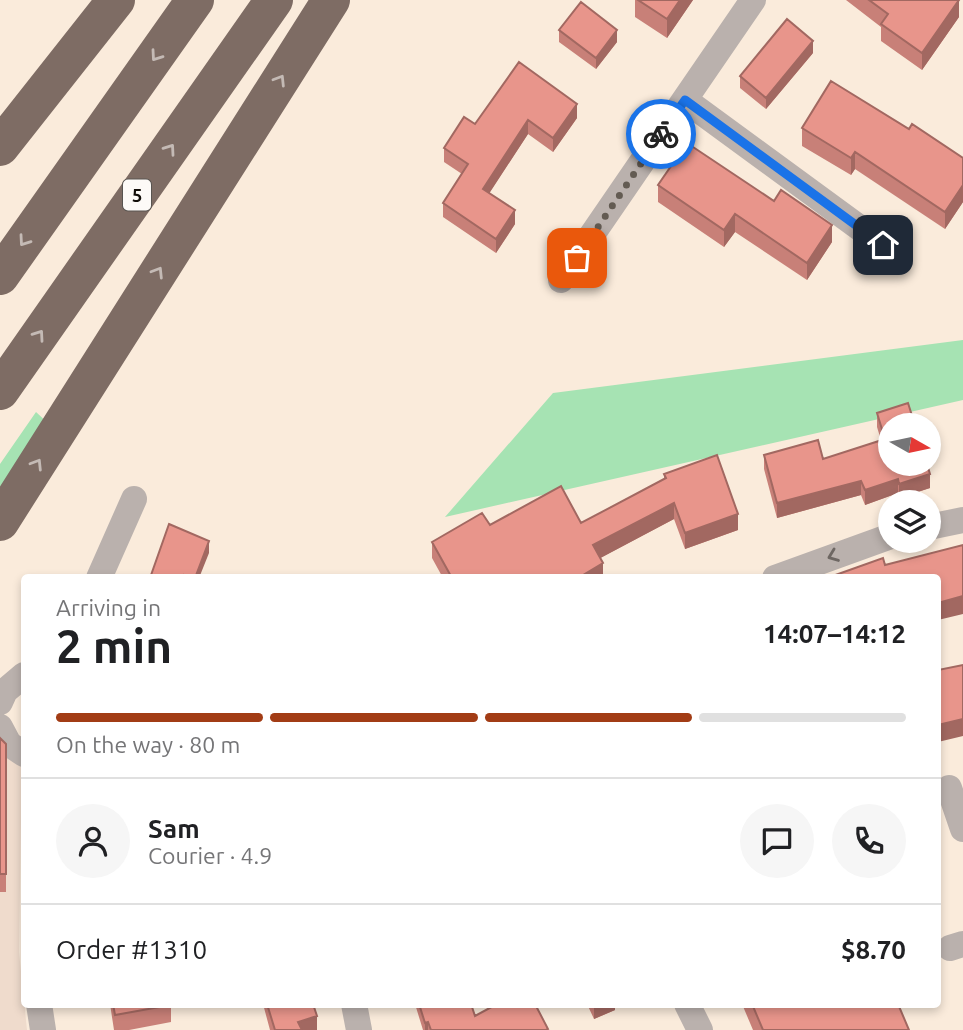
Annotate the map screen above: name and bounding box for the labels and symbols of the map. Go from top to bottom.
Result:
one-way arrow [152,48,164,61]
one-way arrow [272,75,285,88]
courier [626,99,696,169]
one-way arrow [162,144,174,157]
road number: 5 [123,180,151,210]
pin [853,215,913,275]
pin [547,228,607,288]
one-way arrow [20,233,32,246]
one-way arrow [150,267,163,280]
one-way arrow [31,330,43,343]
north arrow [878,413,942,476]
one-way arrow [28,459,41,472]
one-way arrow [827,548,839,562]

